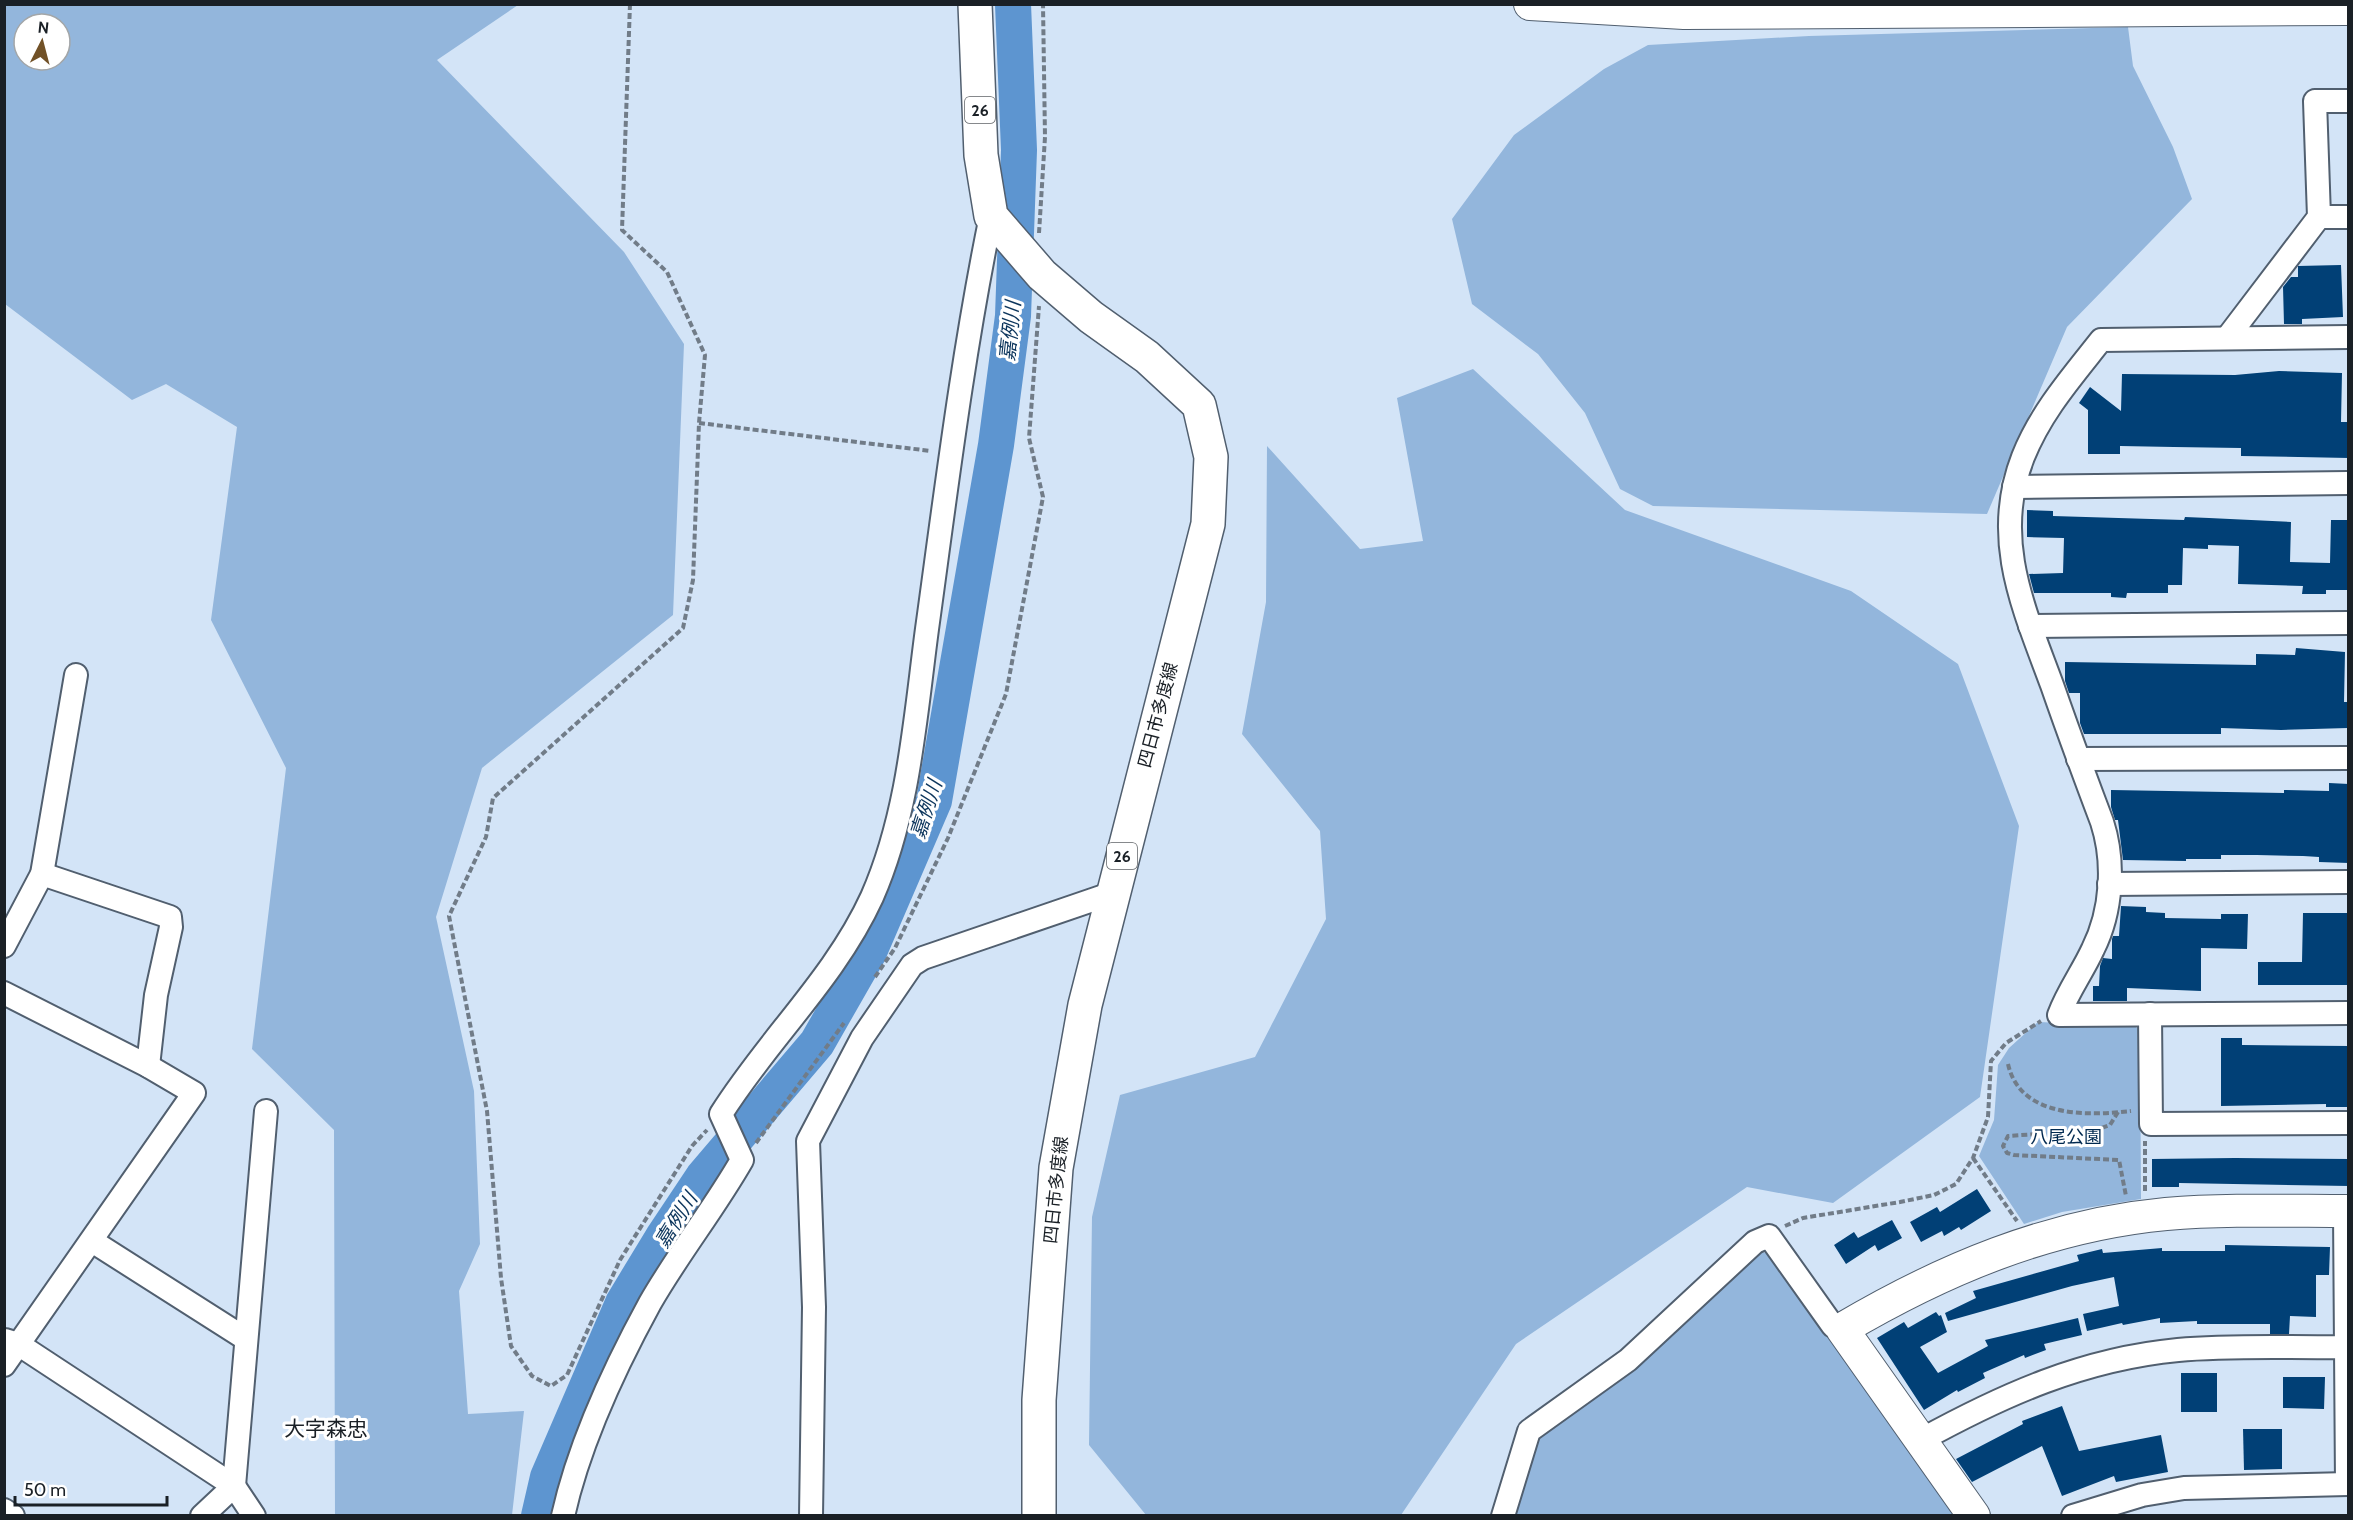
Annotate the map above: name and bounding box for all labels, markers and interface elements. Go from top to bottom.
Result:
north arrow [12,12,72,72]
text: N [37,18,50,38]
road number: 26 [965,97,995,123]
water label: 嘉例川 [995,298,1025,362]
street label: 四日市多度線 [1133,660,1183,770]
water label: 嘉例川 [905,775,947,841]
road number: 26 [1107,843,1137,869]
park label: 八尾公園 [2030,1126,2102,1148]
street label: 四日市多度線 [1039,1135,1073,1245]
water label: 嘉例川 [650,1187,703,1252]
district label: 大字森忠 [284,1416,368,1441]
scale bar [15,1469,166,1507]
text: 50 m [24,1479,66,1501]

